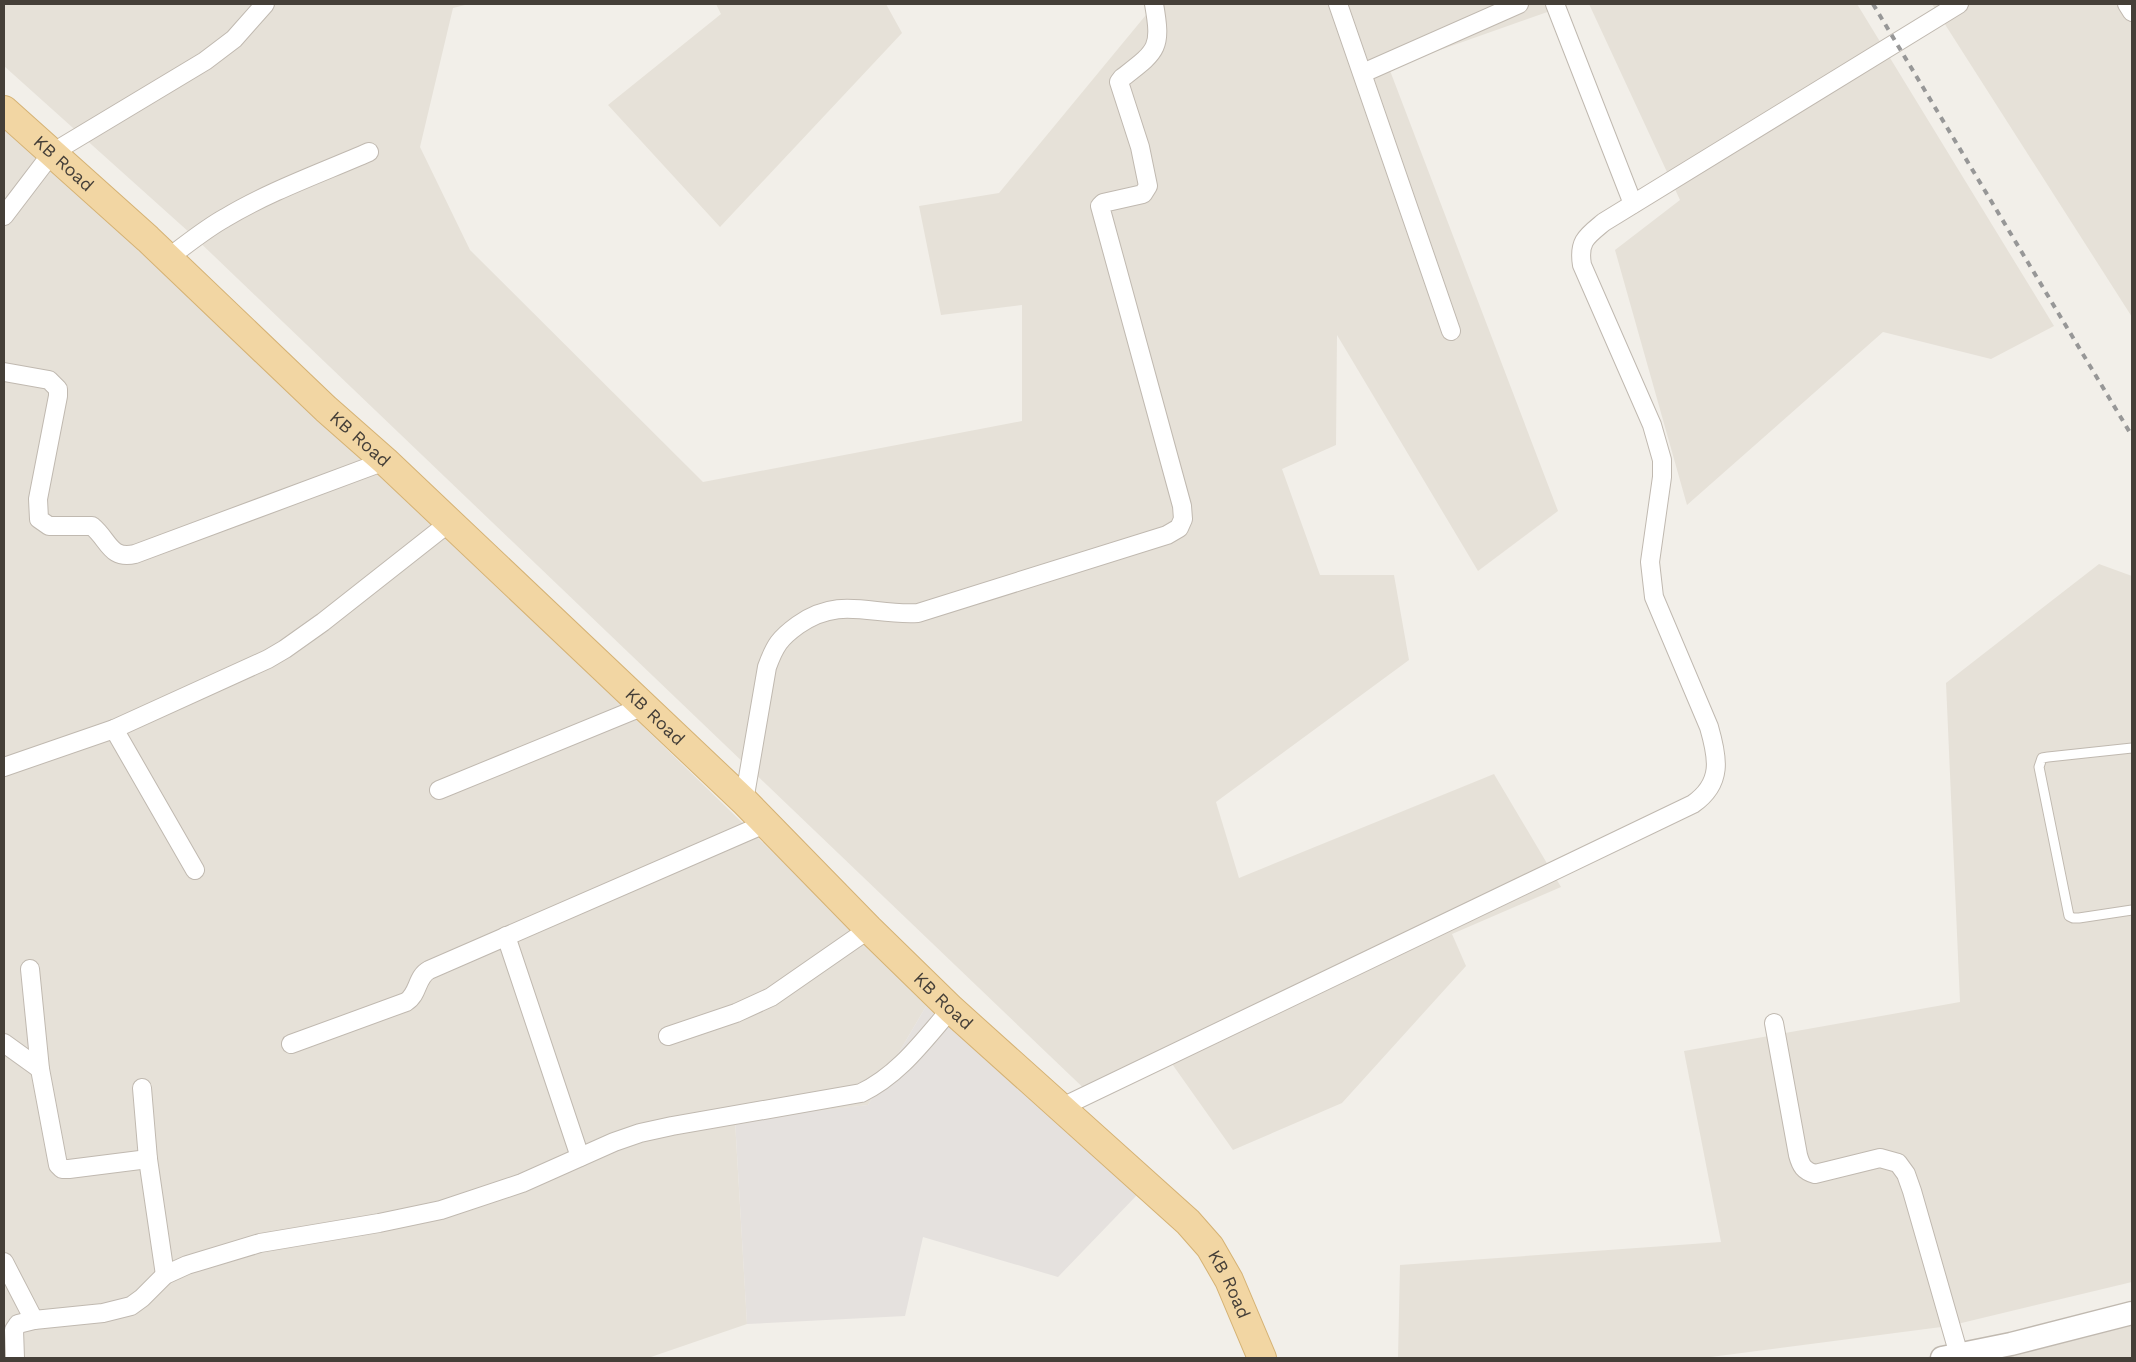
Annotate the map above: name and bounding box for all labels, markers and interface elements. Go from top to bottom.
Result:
street label: KB Road [29,131,98,195]
street label: KB Road [326,406,395,471]
street label: KB Road [621,683,689,749]
street label: KB Road [910,968,978,1034]
street label: KB Road [1204,1246,1255,1321]

